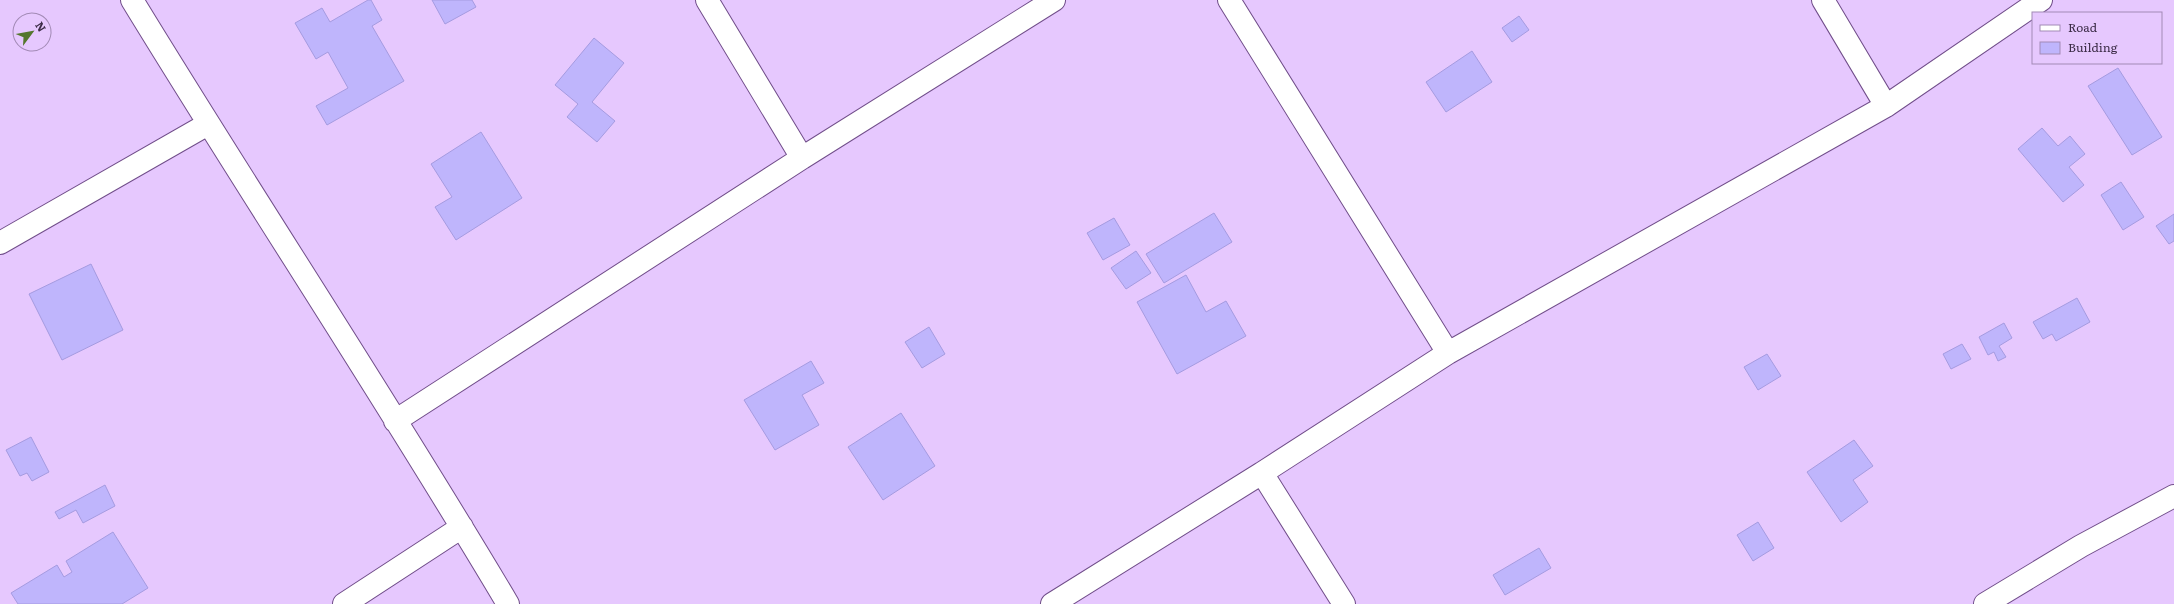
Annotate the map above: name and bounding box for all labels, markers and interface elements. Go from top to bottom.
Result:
north arrow [12,12,52,52]
legend [2032,12,2162,64]
text: N [32,18,51,34]
text: Road [2068,18,2098,36]
text: Building [2068,38,2118,56]

